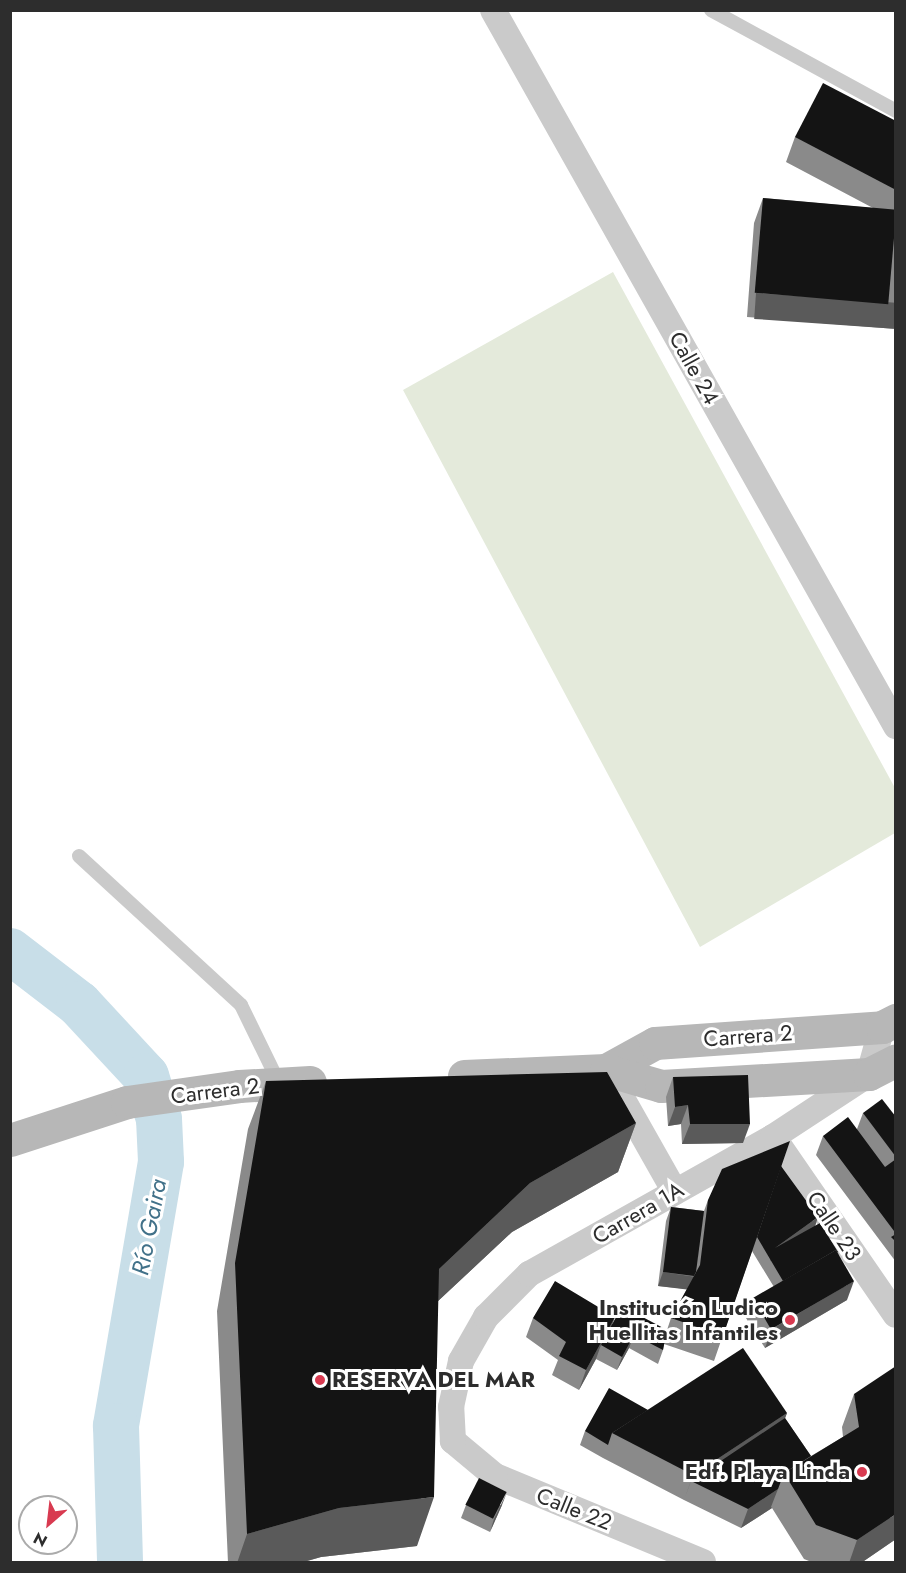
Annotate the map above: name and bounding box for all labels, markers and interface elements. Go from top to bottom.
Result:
street label: Calle 24 [663,327,725,409]
street label: Carrera 2 [703,1020,793,1052]
street label: Carrera 2 [169,1072,261,1110]
water label: Río Gaira [126,1176,172,1278]
street label: Carrera 1A [588,1176,688,1250]
street label: Calle 23 [801,1186,867,1266]
place label: Institución Ludico Huellitas Infantiles [589,1294,778,1346]
marker: Institución Ludico Huellitas Infantiles [783,1313,797,1327]
place label: RESERVA DEL MAR [332,1367,535,1393]
marker: RESERVA DEL MAR [313,1373,327,1387]
place label: Edf. Playa Linda [685,1459,850,1485]
marker: Edf. Playa Linda [855,1465,869,1479]
street label: Calle 22 [533,1482,615,1536]
north arrow [18,1495,78,1555]
text: N [29,1526,51,1553]

